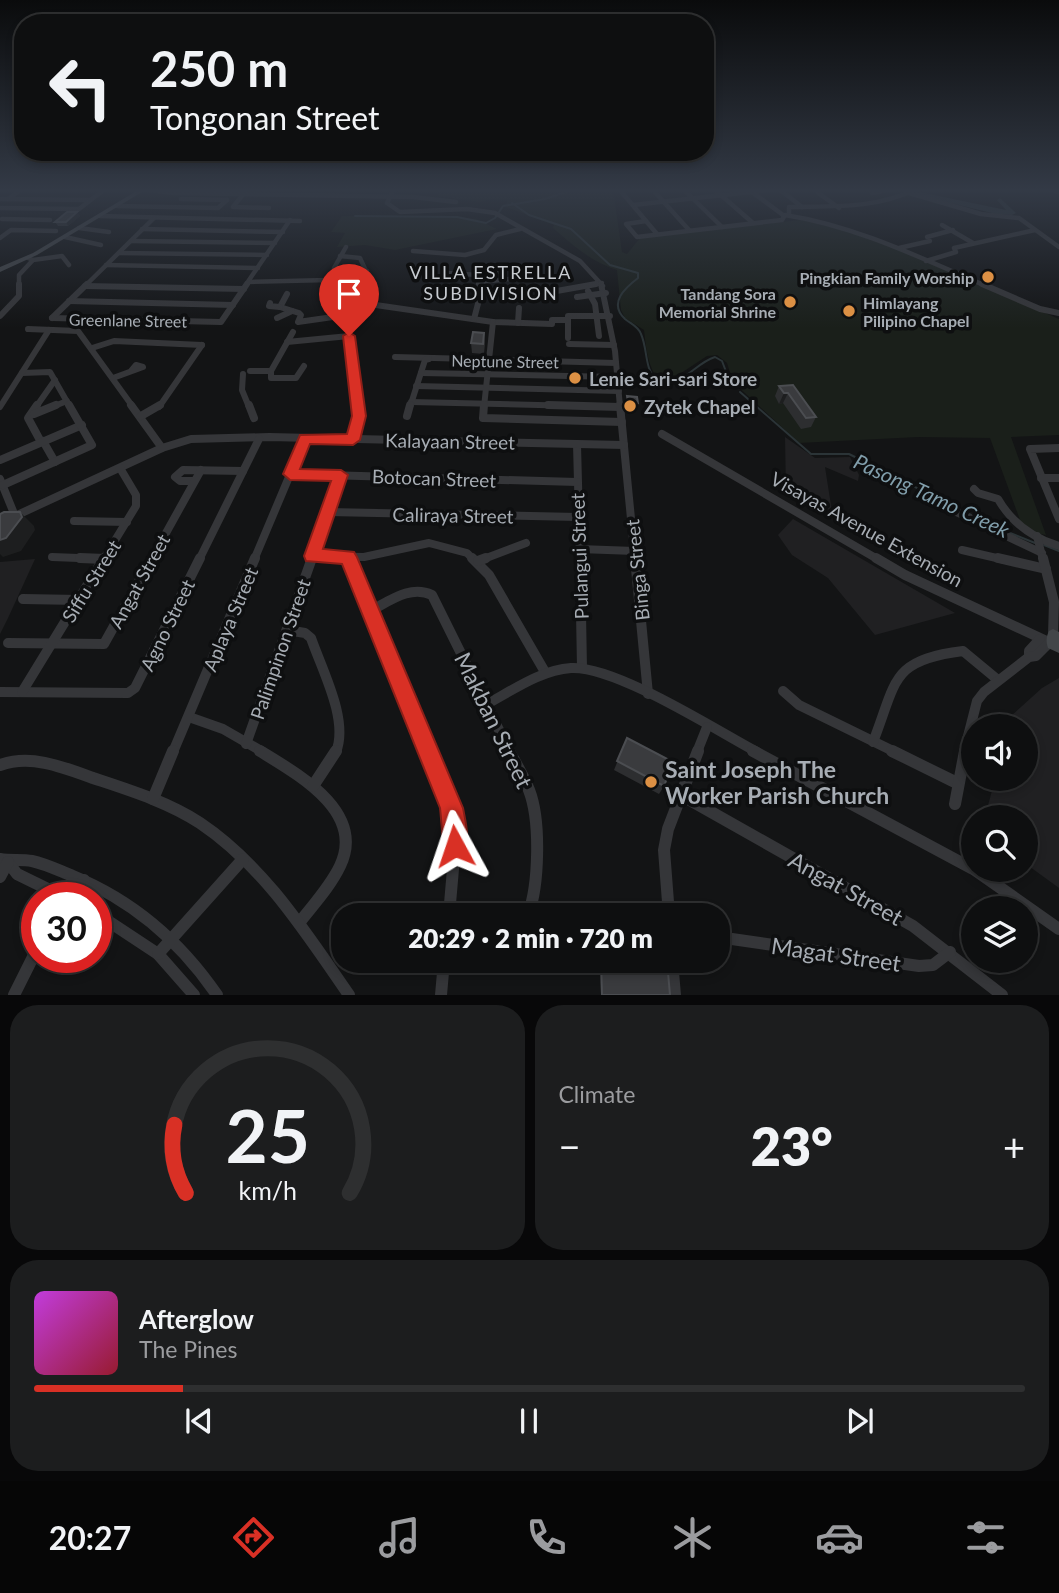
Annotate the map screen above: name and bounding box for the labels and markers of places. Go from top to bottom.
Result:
pin [319,264,379,336]
place label: Pingkian Family Worship [799,268,974,287]
marker: Pingkian Family Worship [980,269,996,285]
place label: Tandang Sora Memorial Shrine [659,284,776,321]
place label: Himlayang Pilipino Chapel [863,293,970,330]
marker: Tandang Sora Memorial Shrine [782,294,798,310]
marker: Himlayang Pilipino Chapel [841,303,857,319]
place label: Lenie Sari-sari Store [589,367,757,390]
marker: Lenie Sari-sari Store [567,370,583,386]
place label: Zytek Chapel [644,395,755,418]
marker: Zytek Chapel [622,398,638,414]
place label: Saint Joseph The Worker Parish Church [665,755,889,809]
marker: Saint Joseph The Worker Parish Church [643,774,659,790]

